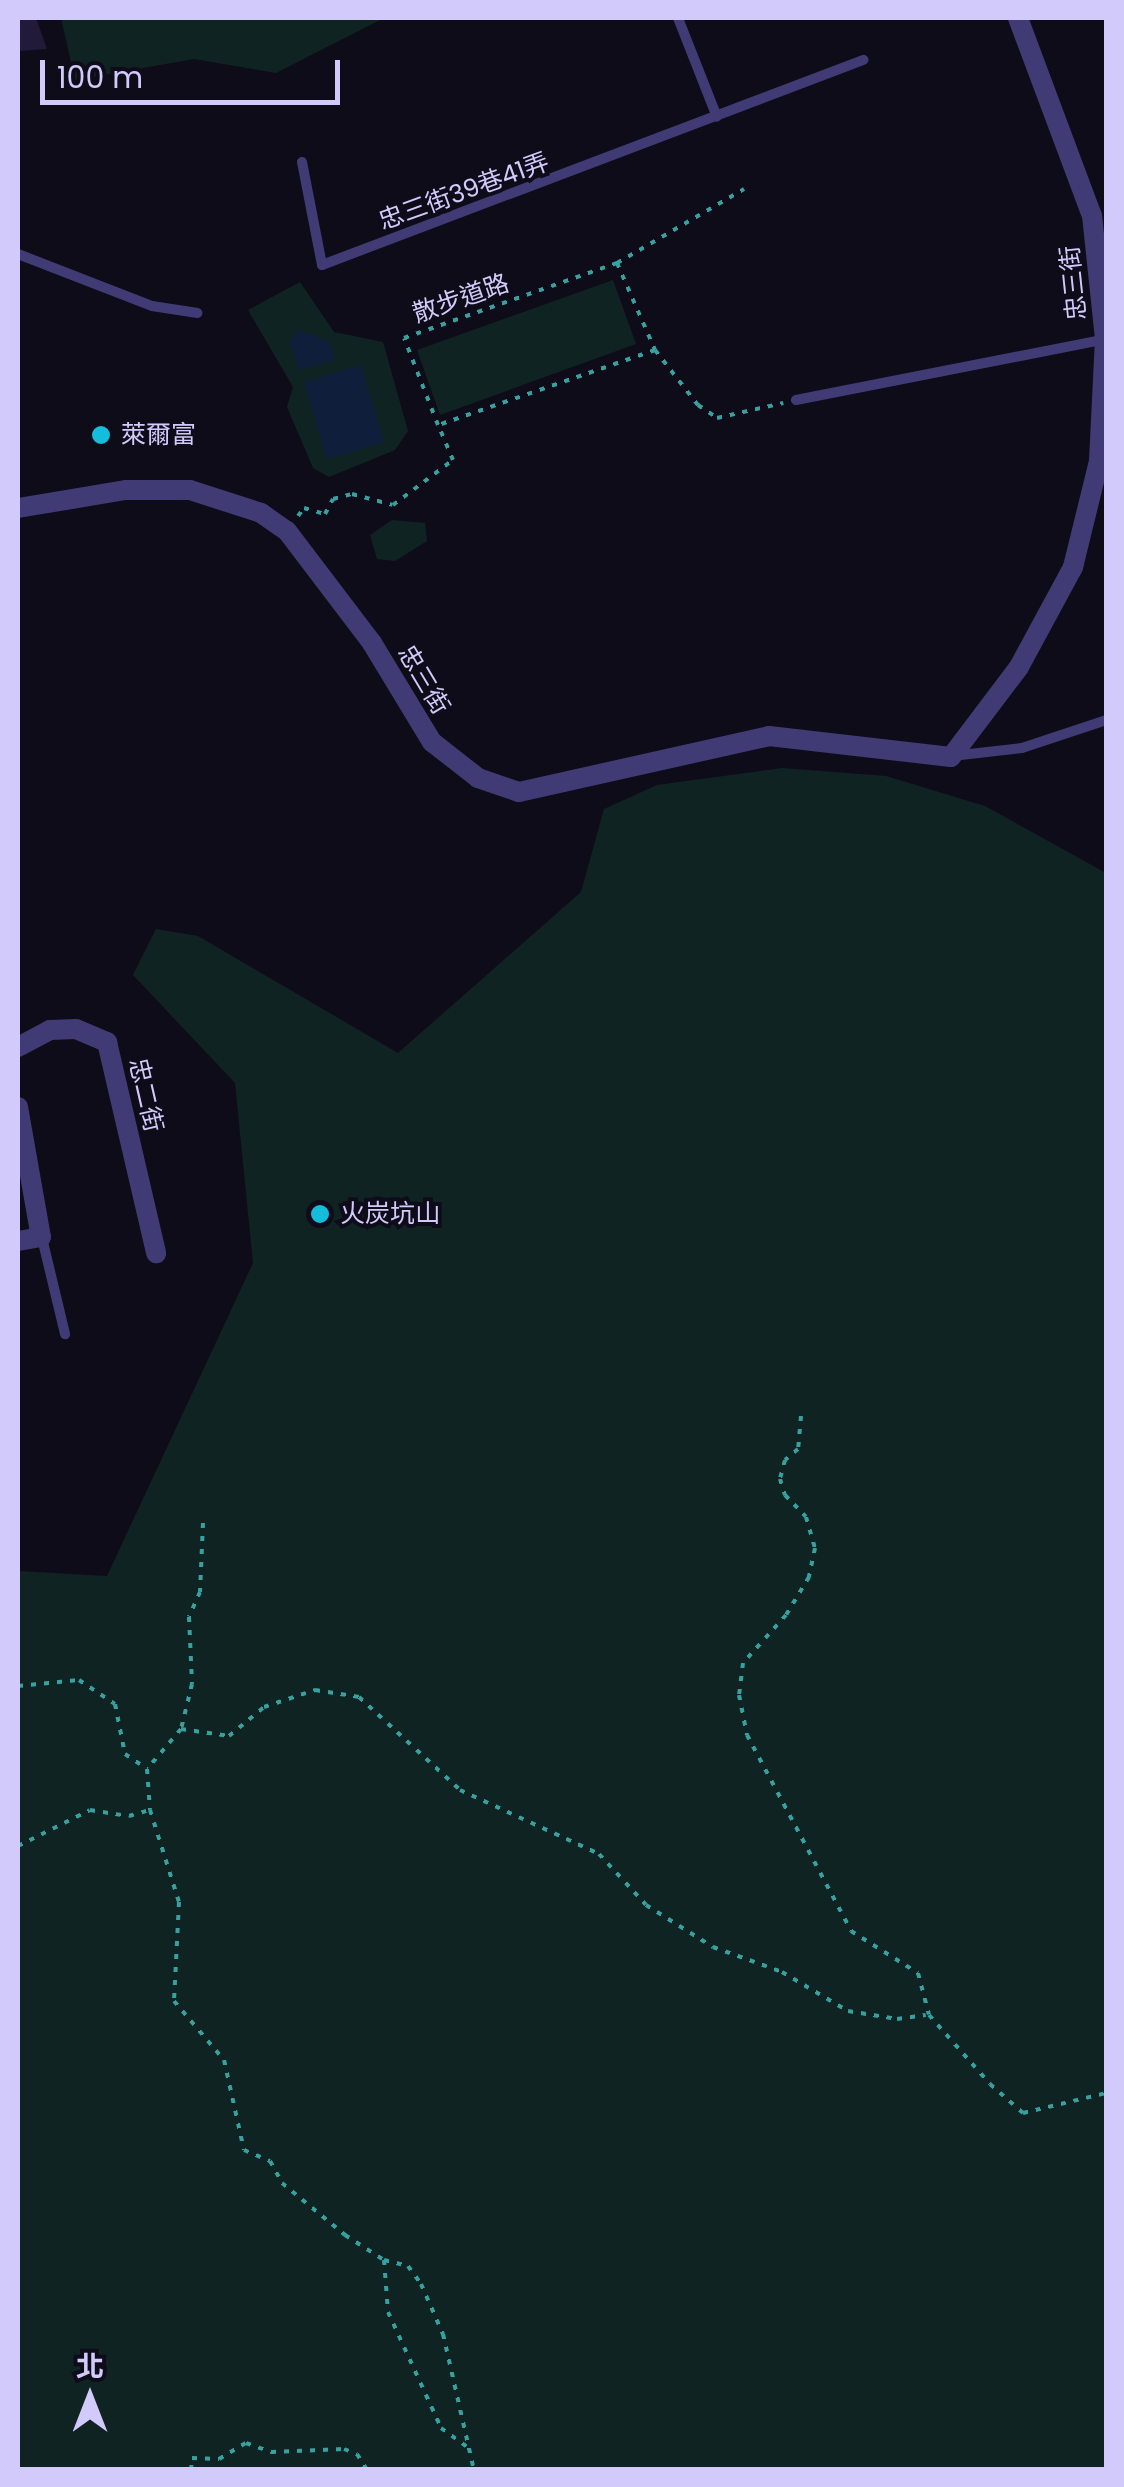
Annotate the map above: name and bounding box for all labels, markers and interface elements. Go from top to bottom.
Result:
scale bar [45,40,345,102]
text: 100 m [57,56,143,99]
street label: 忠三街39巷41弄 [375,147,553,237]
street label: 忠三街 [1055,244,1093,322]
street label: 散步道路 [409,269,513,329]
place label: 萊爾富 [121,420,196,450]
marker: 萊爾富 [90,424,112,446]
street label: 忠三街 [391,640,455,720]
street label: 忠二街 [122,1055,168,1135]
place label: 火炭坑山 [340,1199,440,1229]
marker: 火炭坑山 [309,1203,331,1225]
north arrow [40,2347,140,2447]
text: 北 [76,2347,104,2386]

